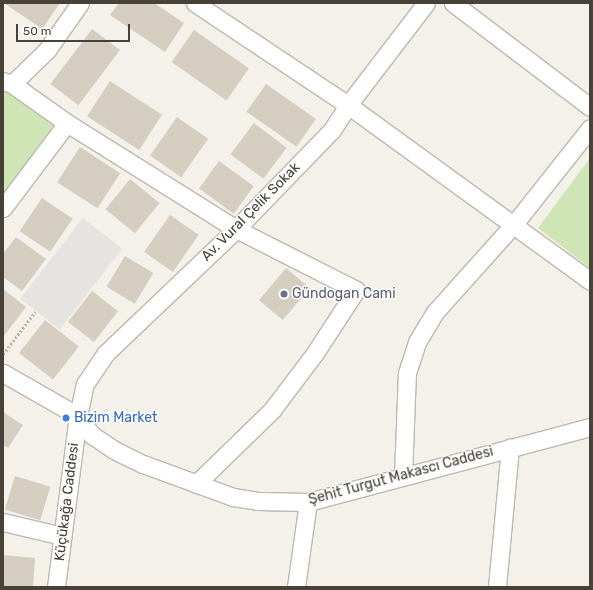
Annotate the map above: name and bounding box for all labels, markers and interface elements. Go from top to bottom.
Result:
scale bar [18,16,132,42]
text: 50 m [23,24,51,38]
street label: Av. Vural Çelik Sokak [198,159,304,265]
place label: Gündogan Cami [292,286,396,302]
marker: Gündogan Cami [279,289,289,299]
place label: Bizim Market [74,410,157,426]
marker: Bizim Market [61,413,71,423]
street label: Küçükağa Caddesi [51,442,83,562]
street label: Şehit Turgut Makascı Caddesi [307,443,495,509]

